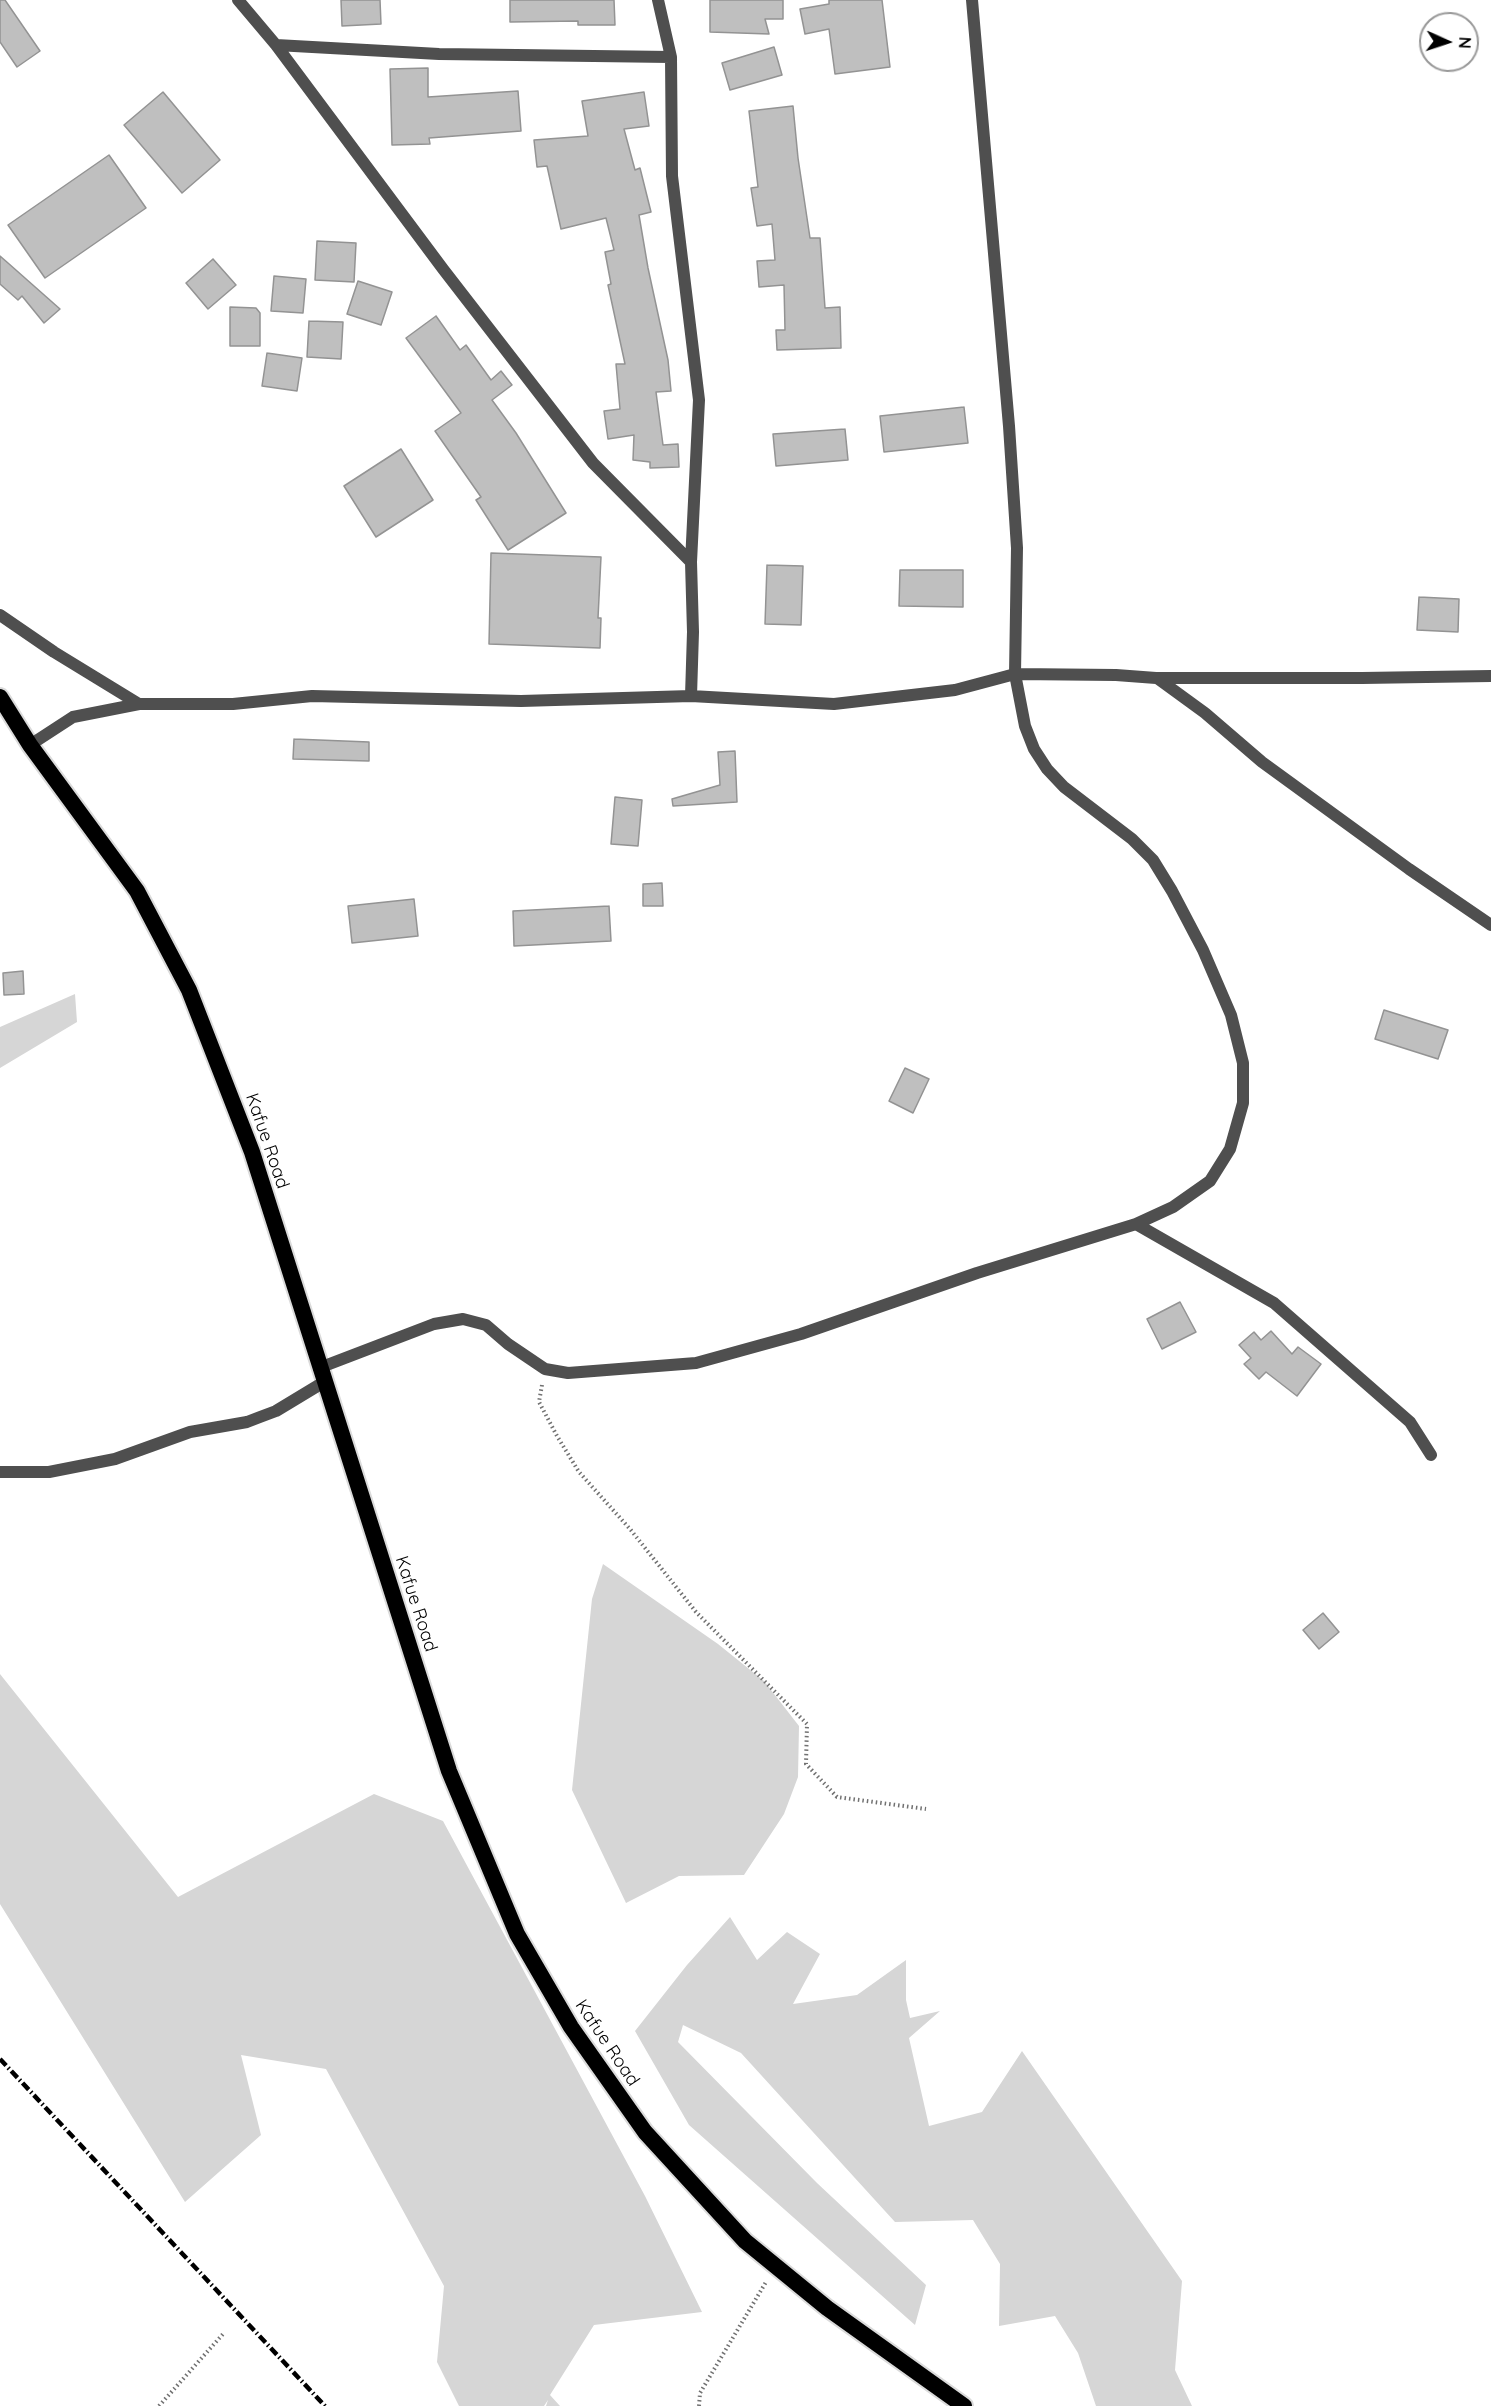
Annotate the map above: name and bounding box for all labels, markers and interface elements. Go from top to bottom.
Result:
north arrow [1419,12,1479,72]
text: N [1455,36,1475,49]
street label: Kafue Road [241,1090,293,1192]
street label: Kafue Road [390,1553,442,1655]
street label: Kafue Road [570,1996,644,2090]

